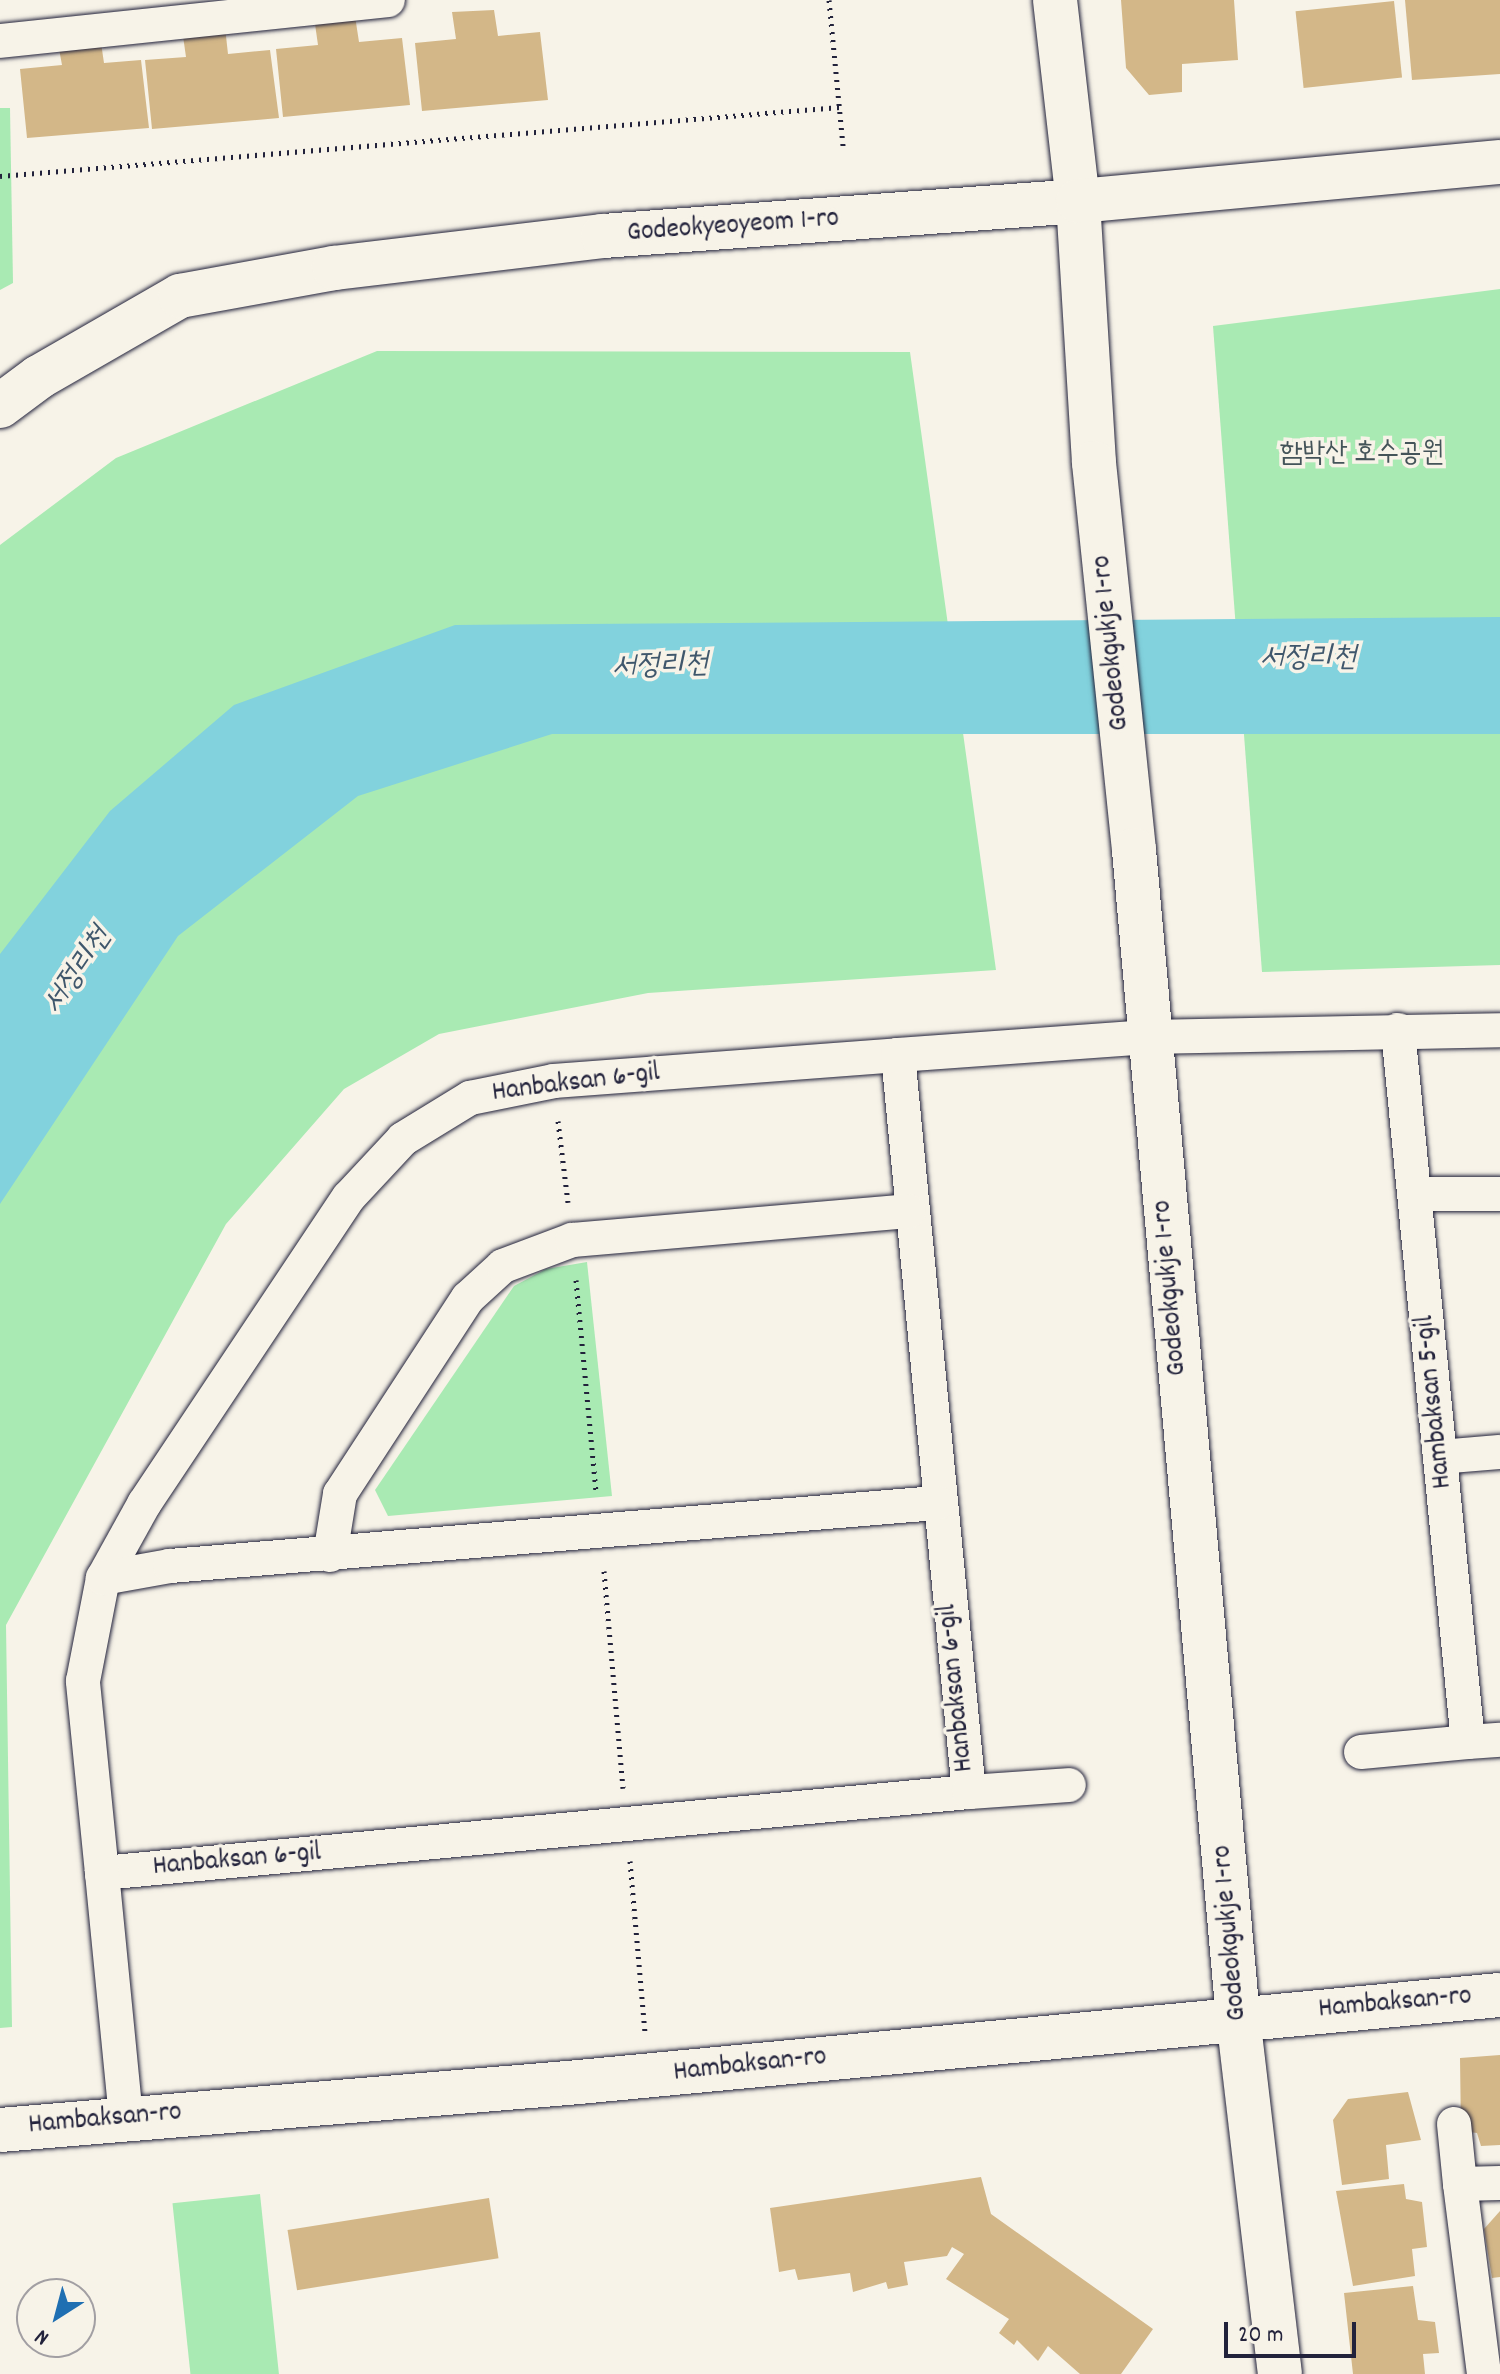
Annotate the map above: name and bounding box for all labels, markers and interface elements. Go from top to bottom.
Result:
street label: Godeokyeoyeom 1-ro [626,203,840,251]
park label: 함박산 호수공원 [1280,438,1444,472]
street label: Godeokgukje 1-ro [1086,554,1138,732]
water label: 서정리천 [1260,642,1356,678]
water label: 서정리천 [611,648,709,688]
water label: 서정리천 [37,922,121,1022]
street label: Hanbaksan 6-gil [490,1057,662,1111]
street label: Godeokgukje 1-ro [1147,1199,1195,1377]
street label: Hambaksan 5-gil [1409,1314,1461,1490]
street label: Hanbaksan 6-gil [931,1602,983,1774]
street label: Hanbaksan 6-gil [151,1837,323,1885]
street label: Godeokgukje 1-ro [1207,1844,1255,2022]
street label: Hambaksan-ro [1317,1981,1473,2027]
street label: Hambaksan-ro [672,2041,828,2091]
street label: Hambaksan-ro [27,2097,183,2143]
north arrow [16,2278,96,2358]
scale bar [1228,2306,1360,2356]
text: 20 m [1238,2319,1284,2353]
text: N [29,2320,56,2352]

